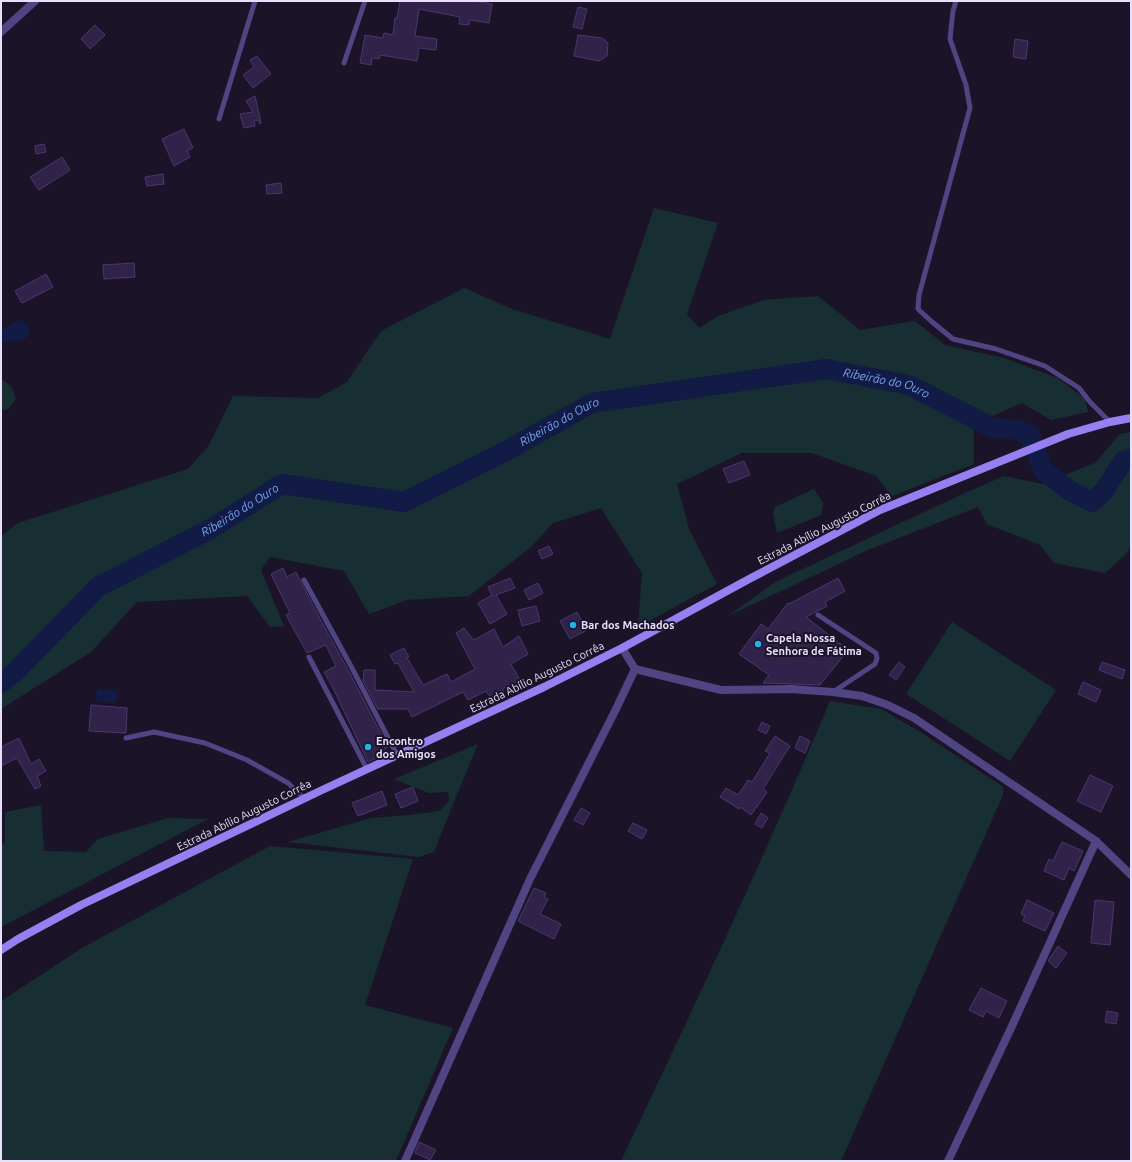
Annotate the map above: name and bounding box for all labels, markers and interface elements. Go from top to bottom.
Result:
water label: Ribeirão do Ouro [842,365,932,401]
water label: Ribeirão do Ouro [517,395,600,448]
water label: Ribeirão do Ouro [199,481,281,539]
street label: Estrada Abílio Augusto Corrêa [755,489,893,567]
place label: Bar dos Machados [581,619,674,631]
marker: Bar dos Machados [568,620,578,630]
place label: Capela Nossa Senhora de Fátima [766,632,862,657]
street label: Estrada Abílio Augusto Corrêa [468,639,606,715]
marker: Capela Nossa Senhora de Fátima [753,639,763,649]
place label: Encontro dos Amigos [376,735,436,760]
marker: Encontro dos Amigos [363,742,373,752]
street label: Estrada Abílio Augusto Corrêa [175,777,313,853]

